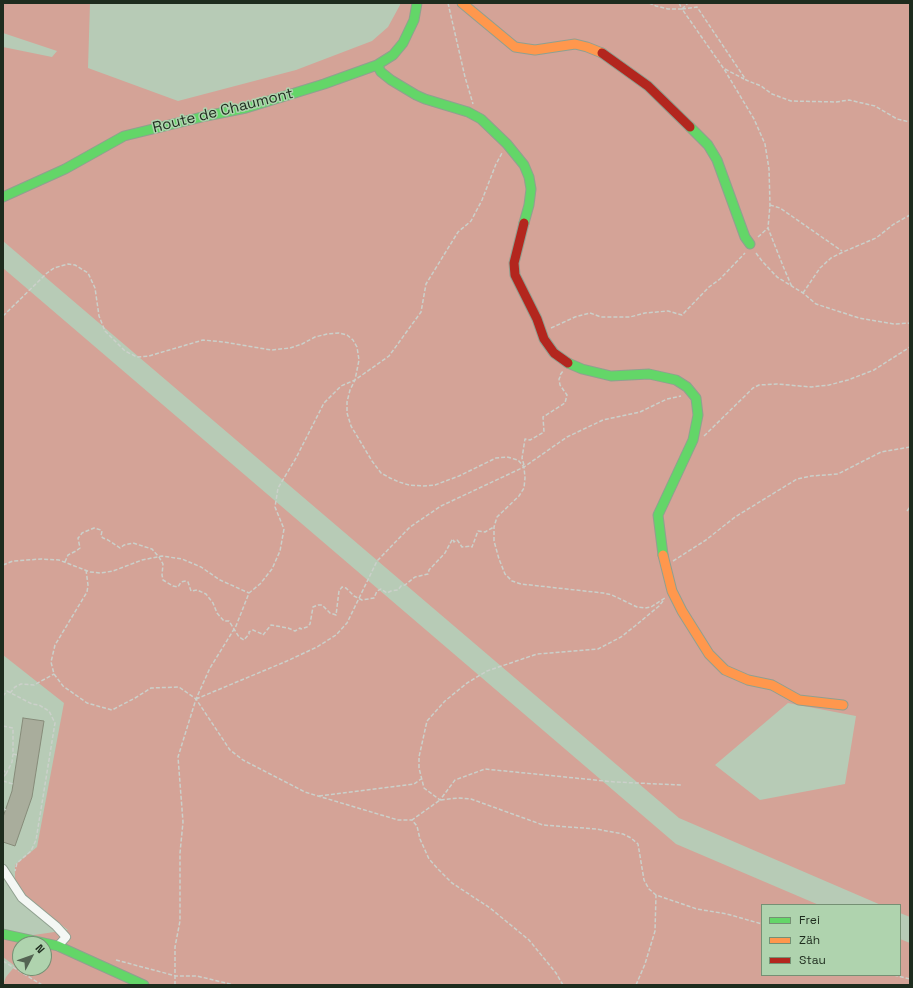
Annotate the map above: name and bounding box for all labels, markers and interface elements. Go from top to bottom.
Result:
street label: Route de Chaumont [151,85,295,137]
legend [761,904,901,976]
text: Frei [799,912,820,928]
text: Zäh [799,932,820,948]
north arrow [12,936,52,976]
text: N [33,941,48,956]
text: Stau [799,952,826,968]

